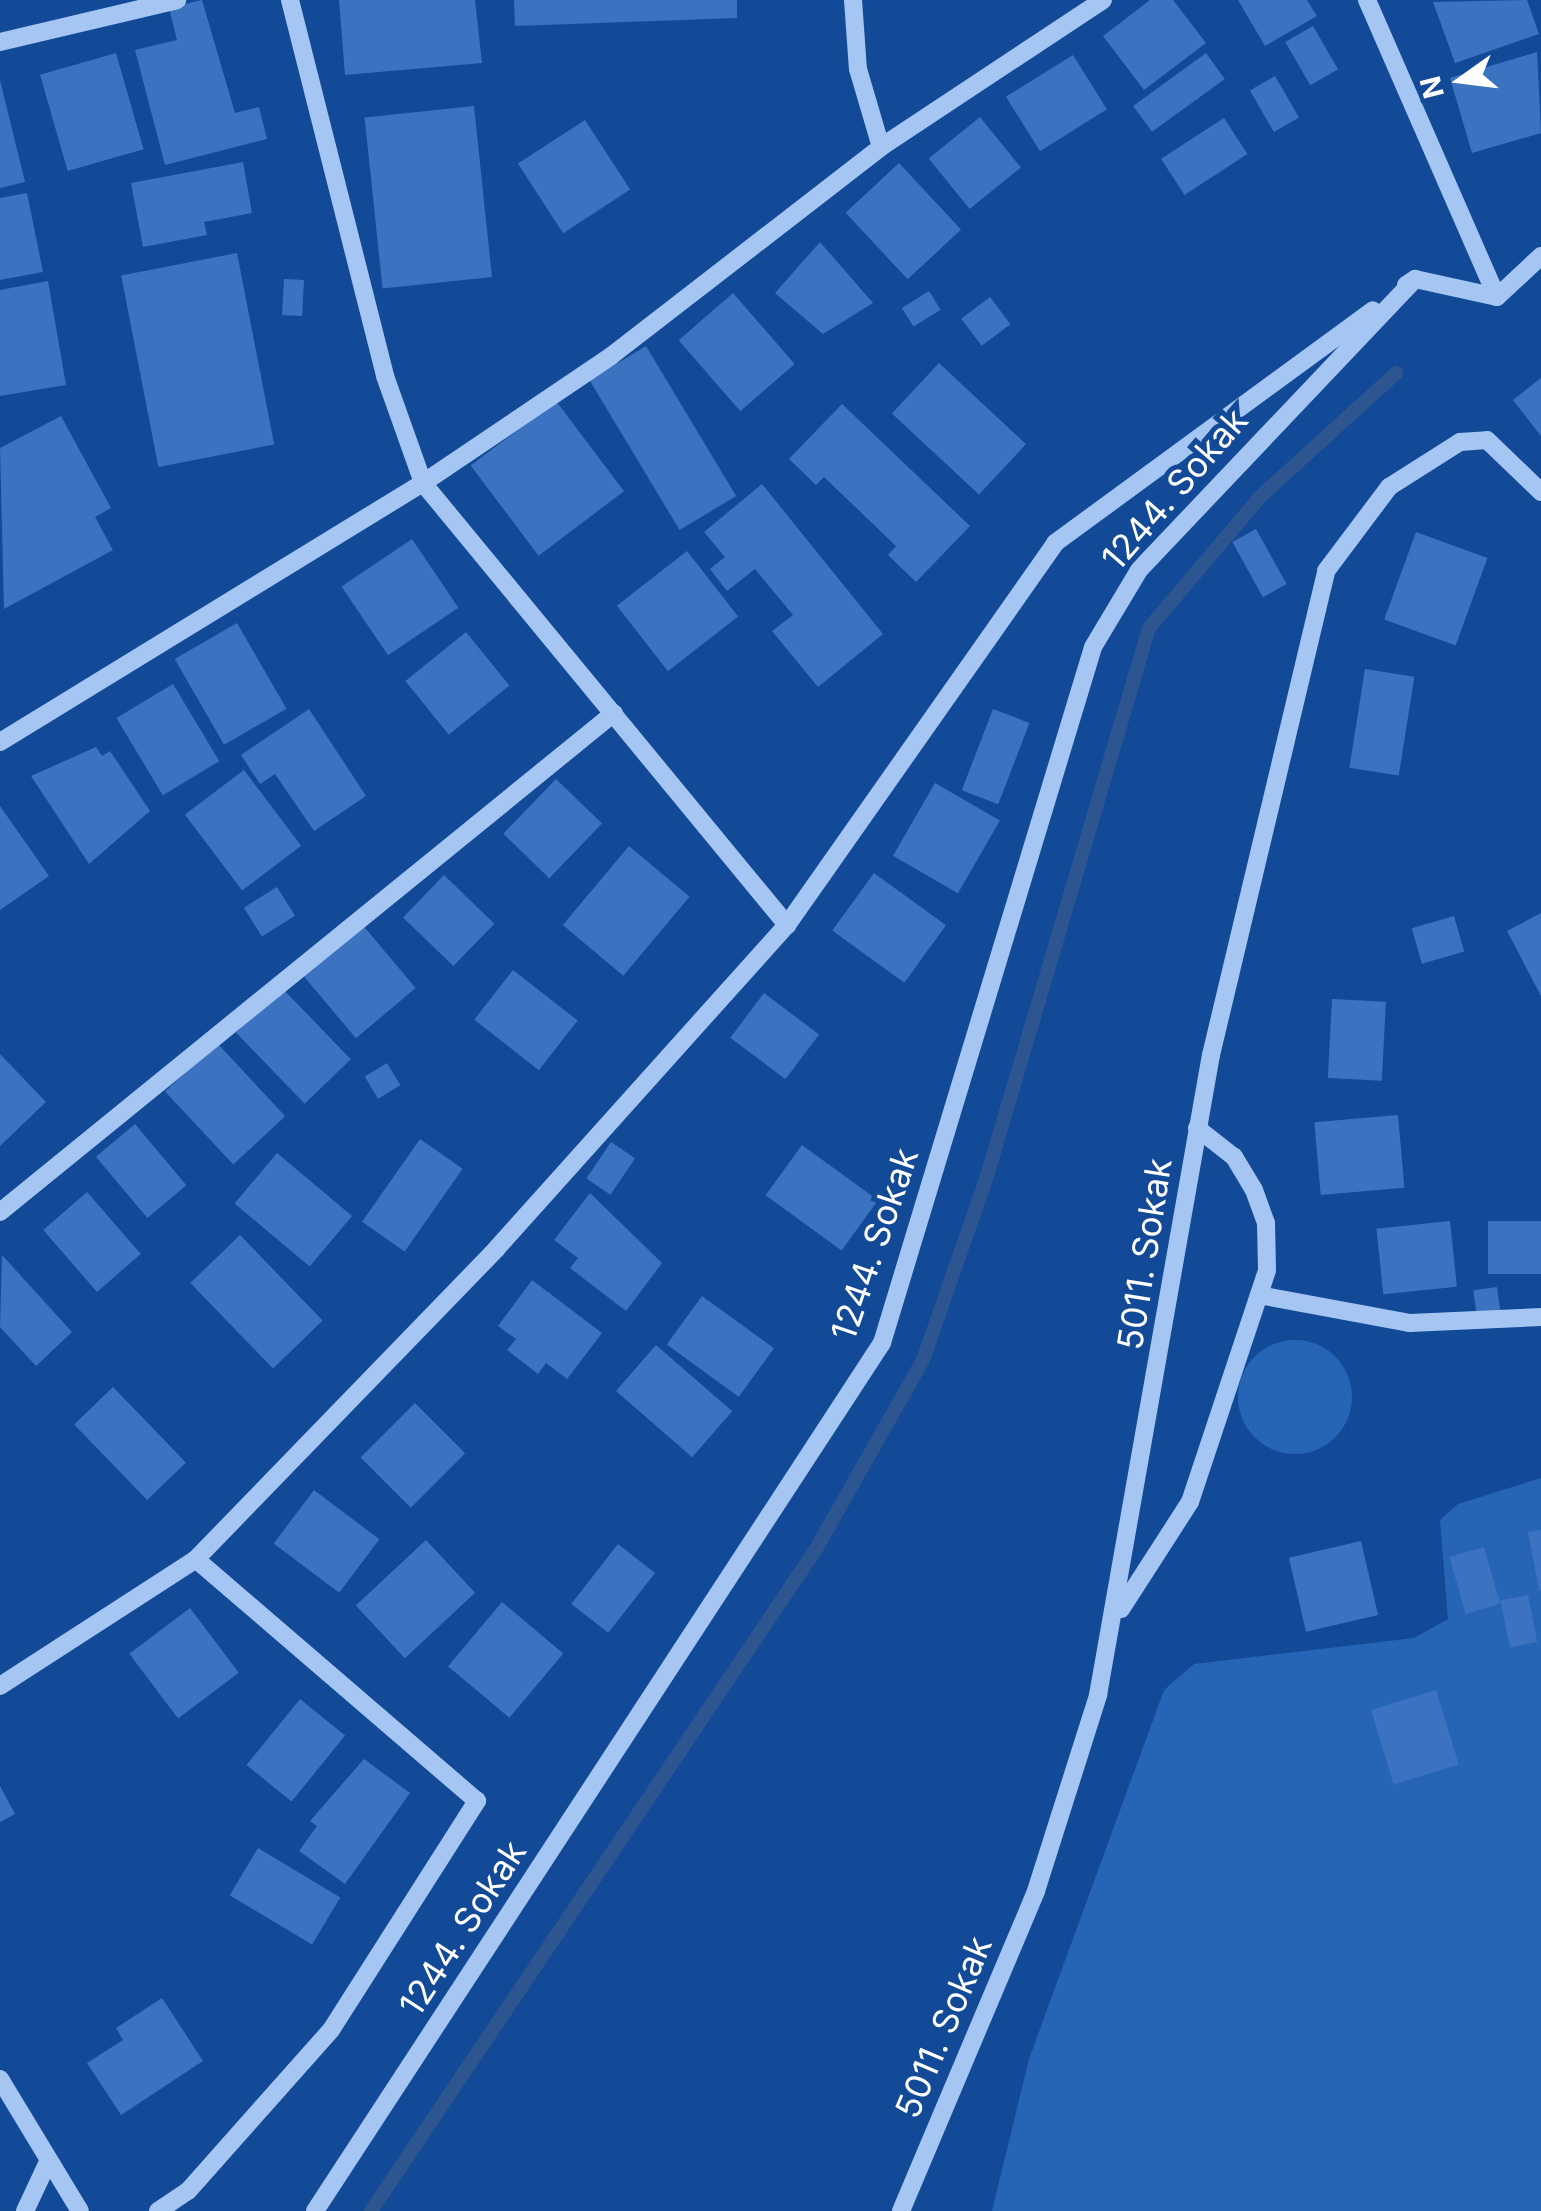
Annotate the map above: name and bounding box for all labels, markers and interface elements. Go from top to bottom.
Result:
north arrow [1411,30,1511,130]
text: N [1413,73,1451,102]
street label: 1244. Sokak [1092,400,1256,578]
street label: 1244. Sokak [822,1142,926,1346]
street label: 5011. Sokak [1108,1155,1180,1353]
street label: 1244. Sokak [390,1832,534,2024]
street label: 5011. Sokak [886,1930,1000,2124]

